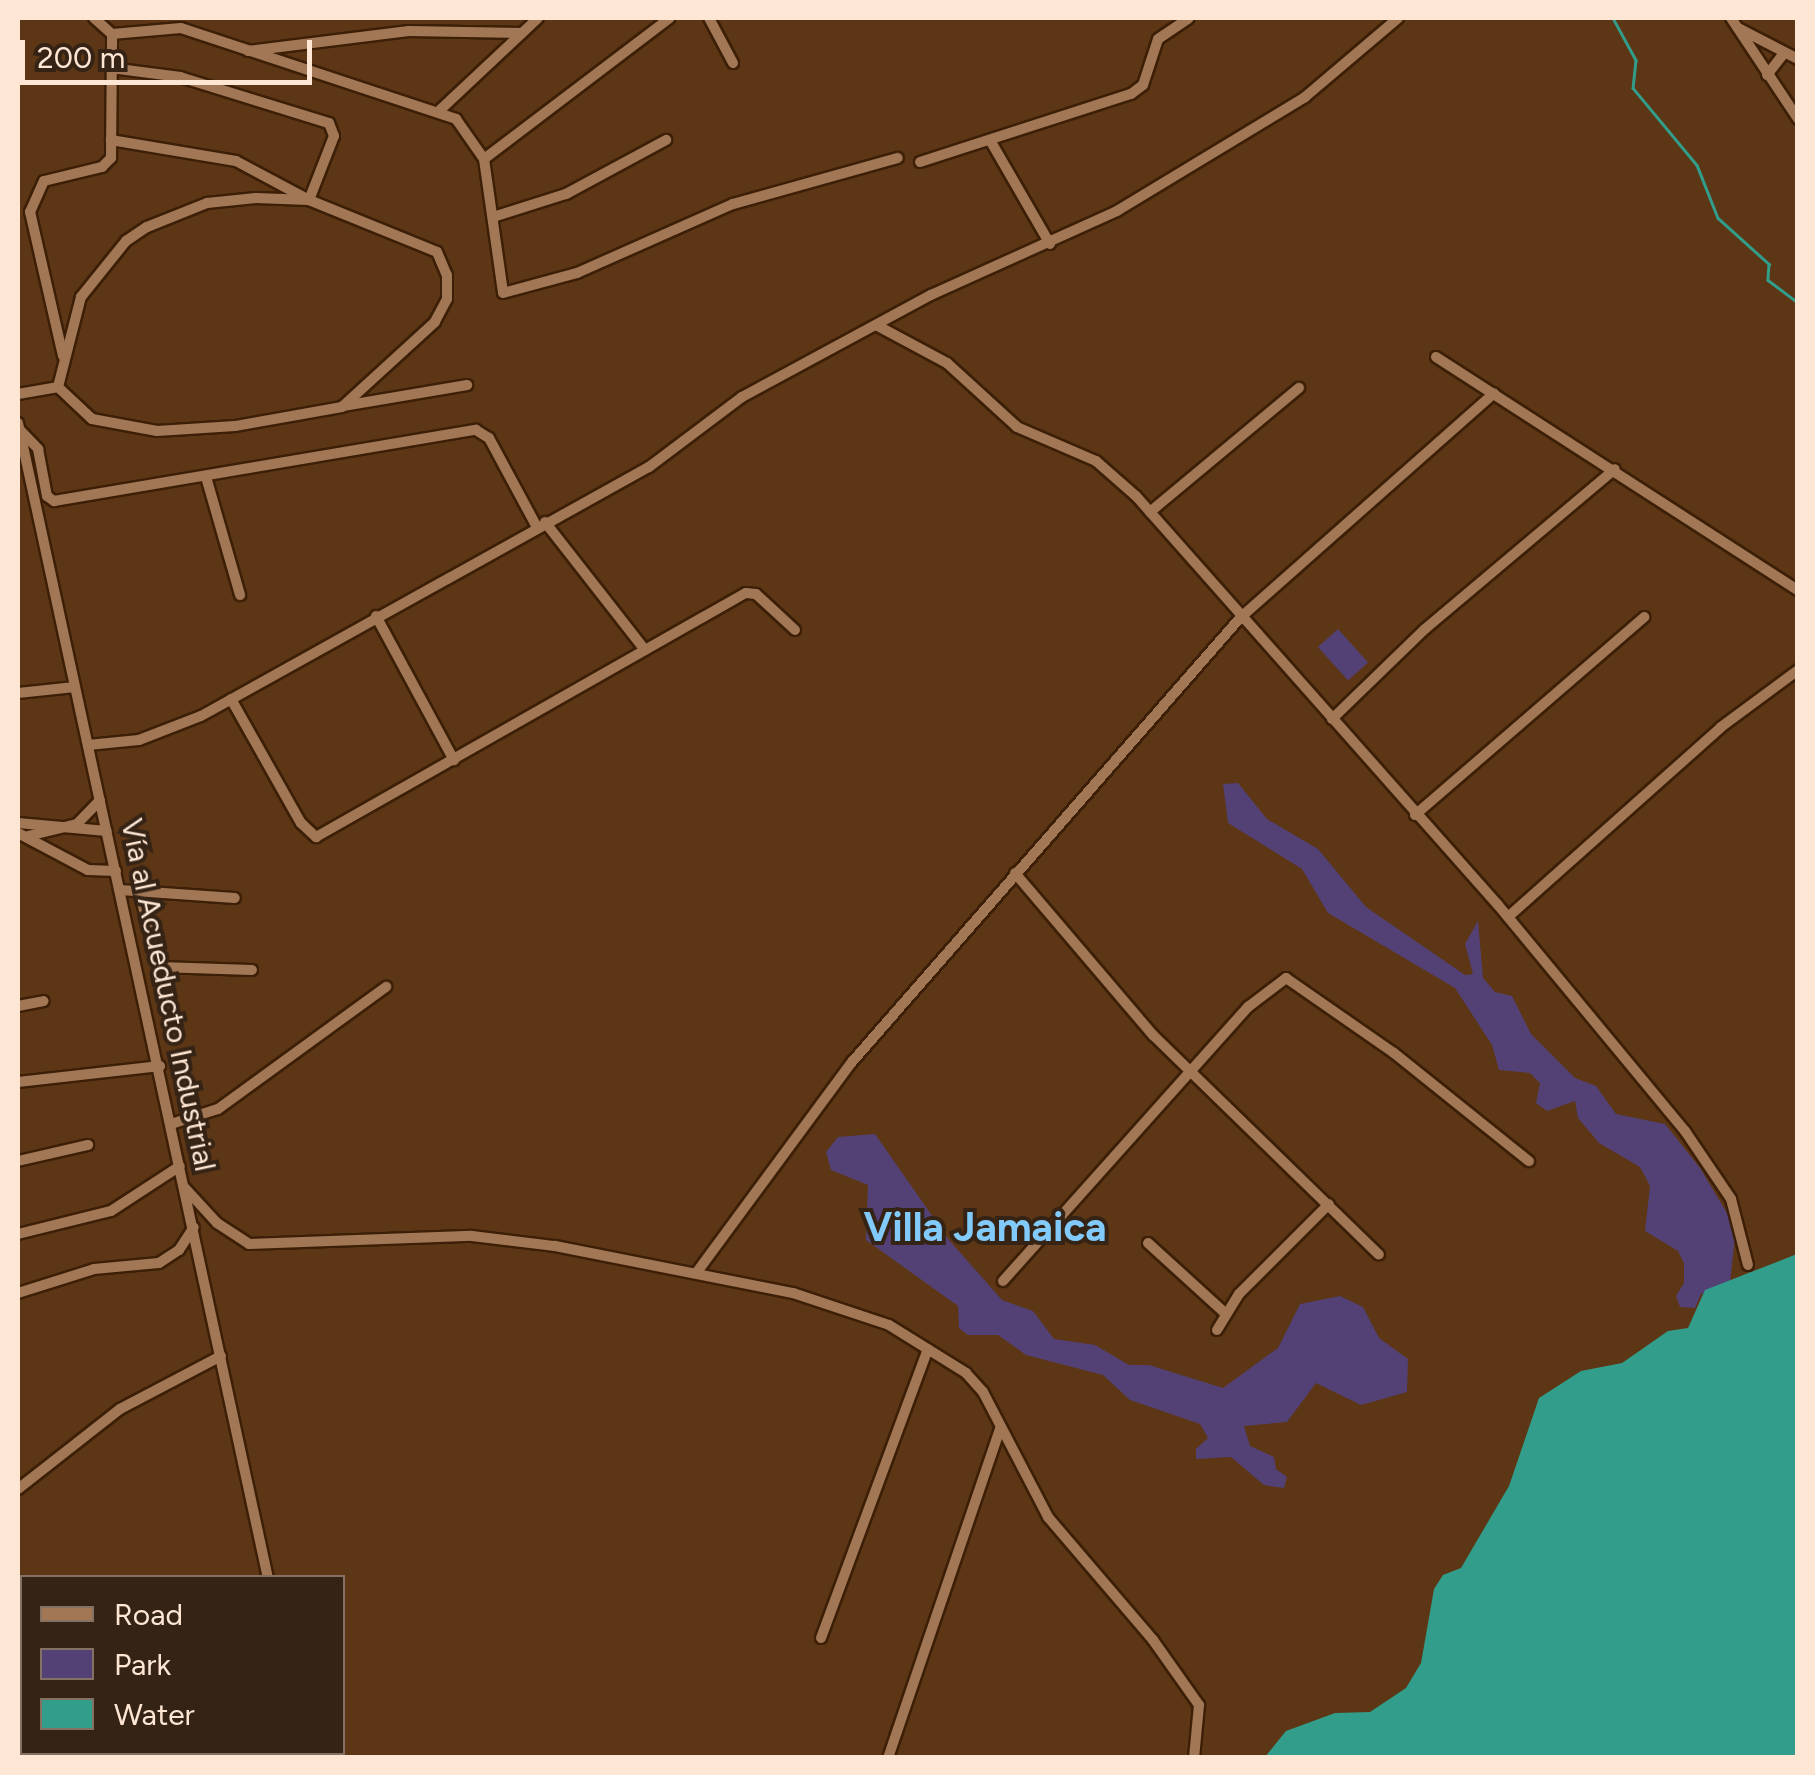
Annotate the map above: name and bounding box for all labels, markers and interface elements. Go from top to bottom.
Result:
scale bar [25,20,318,82]
text: 200 m [37,39,125,76]
street label: Vía al Acueducto Industrial [113,816,223,1174]
district label: Villa Jamaica [863,1203,1107,1251]
legend [20,1575,345,1755]
text: Road [114,1596,183,1633]
text: Park [114,1646,171,1683]
text: Water [114,1696,195,1733]

